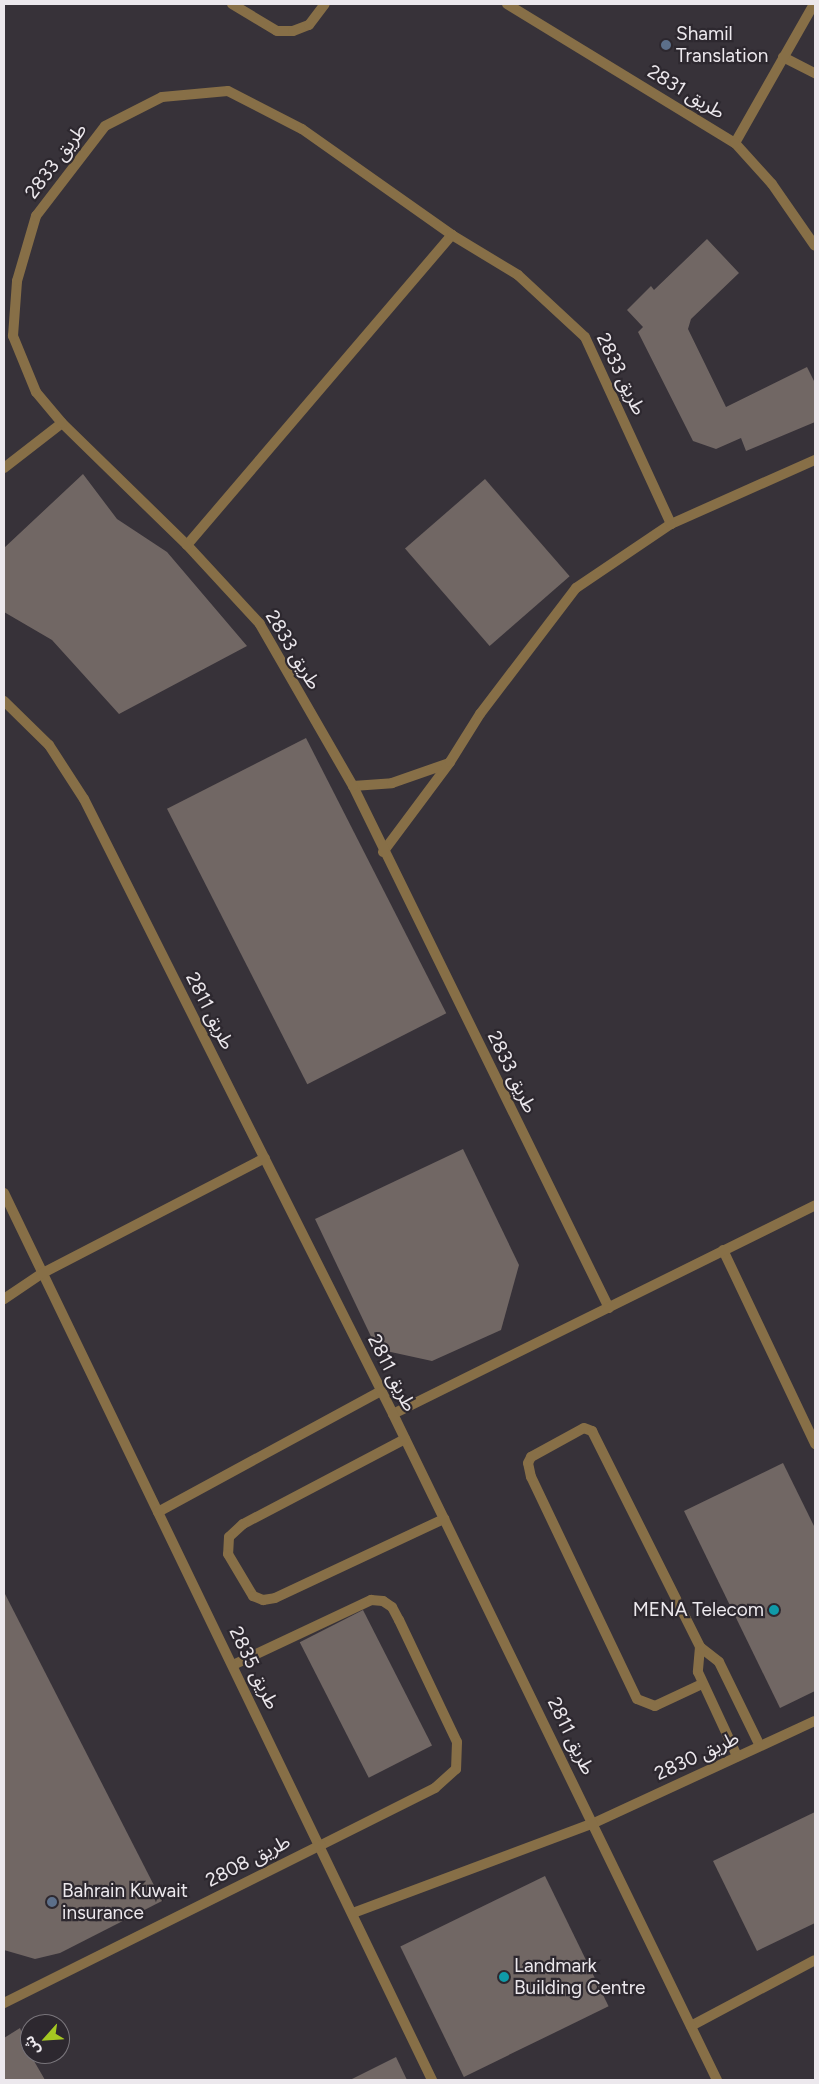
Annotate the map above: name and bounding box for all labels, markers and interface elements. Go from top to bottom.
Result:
place label: Shamil Translation [676,23,768,67]
marker: Shamil Translation [660,39,672,51]
street label: طريق 2831 [643,60,729,124]
street label: طريق 2833 [20,119,92,203]
street label: طريق 2833 [591,329,651,419]
street label: طريق 2833 [260,606,326,694]
street label: طريق 2811 [181,969,239,1053]
street label: طريق 2833 [482,1027,542,1117]
street label: طريق 2811 [363,1331,421,1415]
place label: MENA Telecom [633,1599,764,1621]
marker: MENA Telecom [768,1604,780,1616]
street label: طريق 2835 [224,1623,284,1713]
street label: طريق 2811 [542,1693,600,1779]
street label: طريق 2830 [651,1727,743,1785]
street label: طريق 2808 [202,1830,294,1892]
place label: Bahrain Kuwait insurance [62,1880,188,1924]
marker: Bahrain Kuwait insurance [46,1896,58,1908]
place label: Landmark Building Centre [514,1955,645,1999]
marker: Landmark Building Centre [498,1971,510,1983]
north arrow [20,2014,70,2064]
text: ش [20,2033,44,2058]

